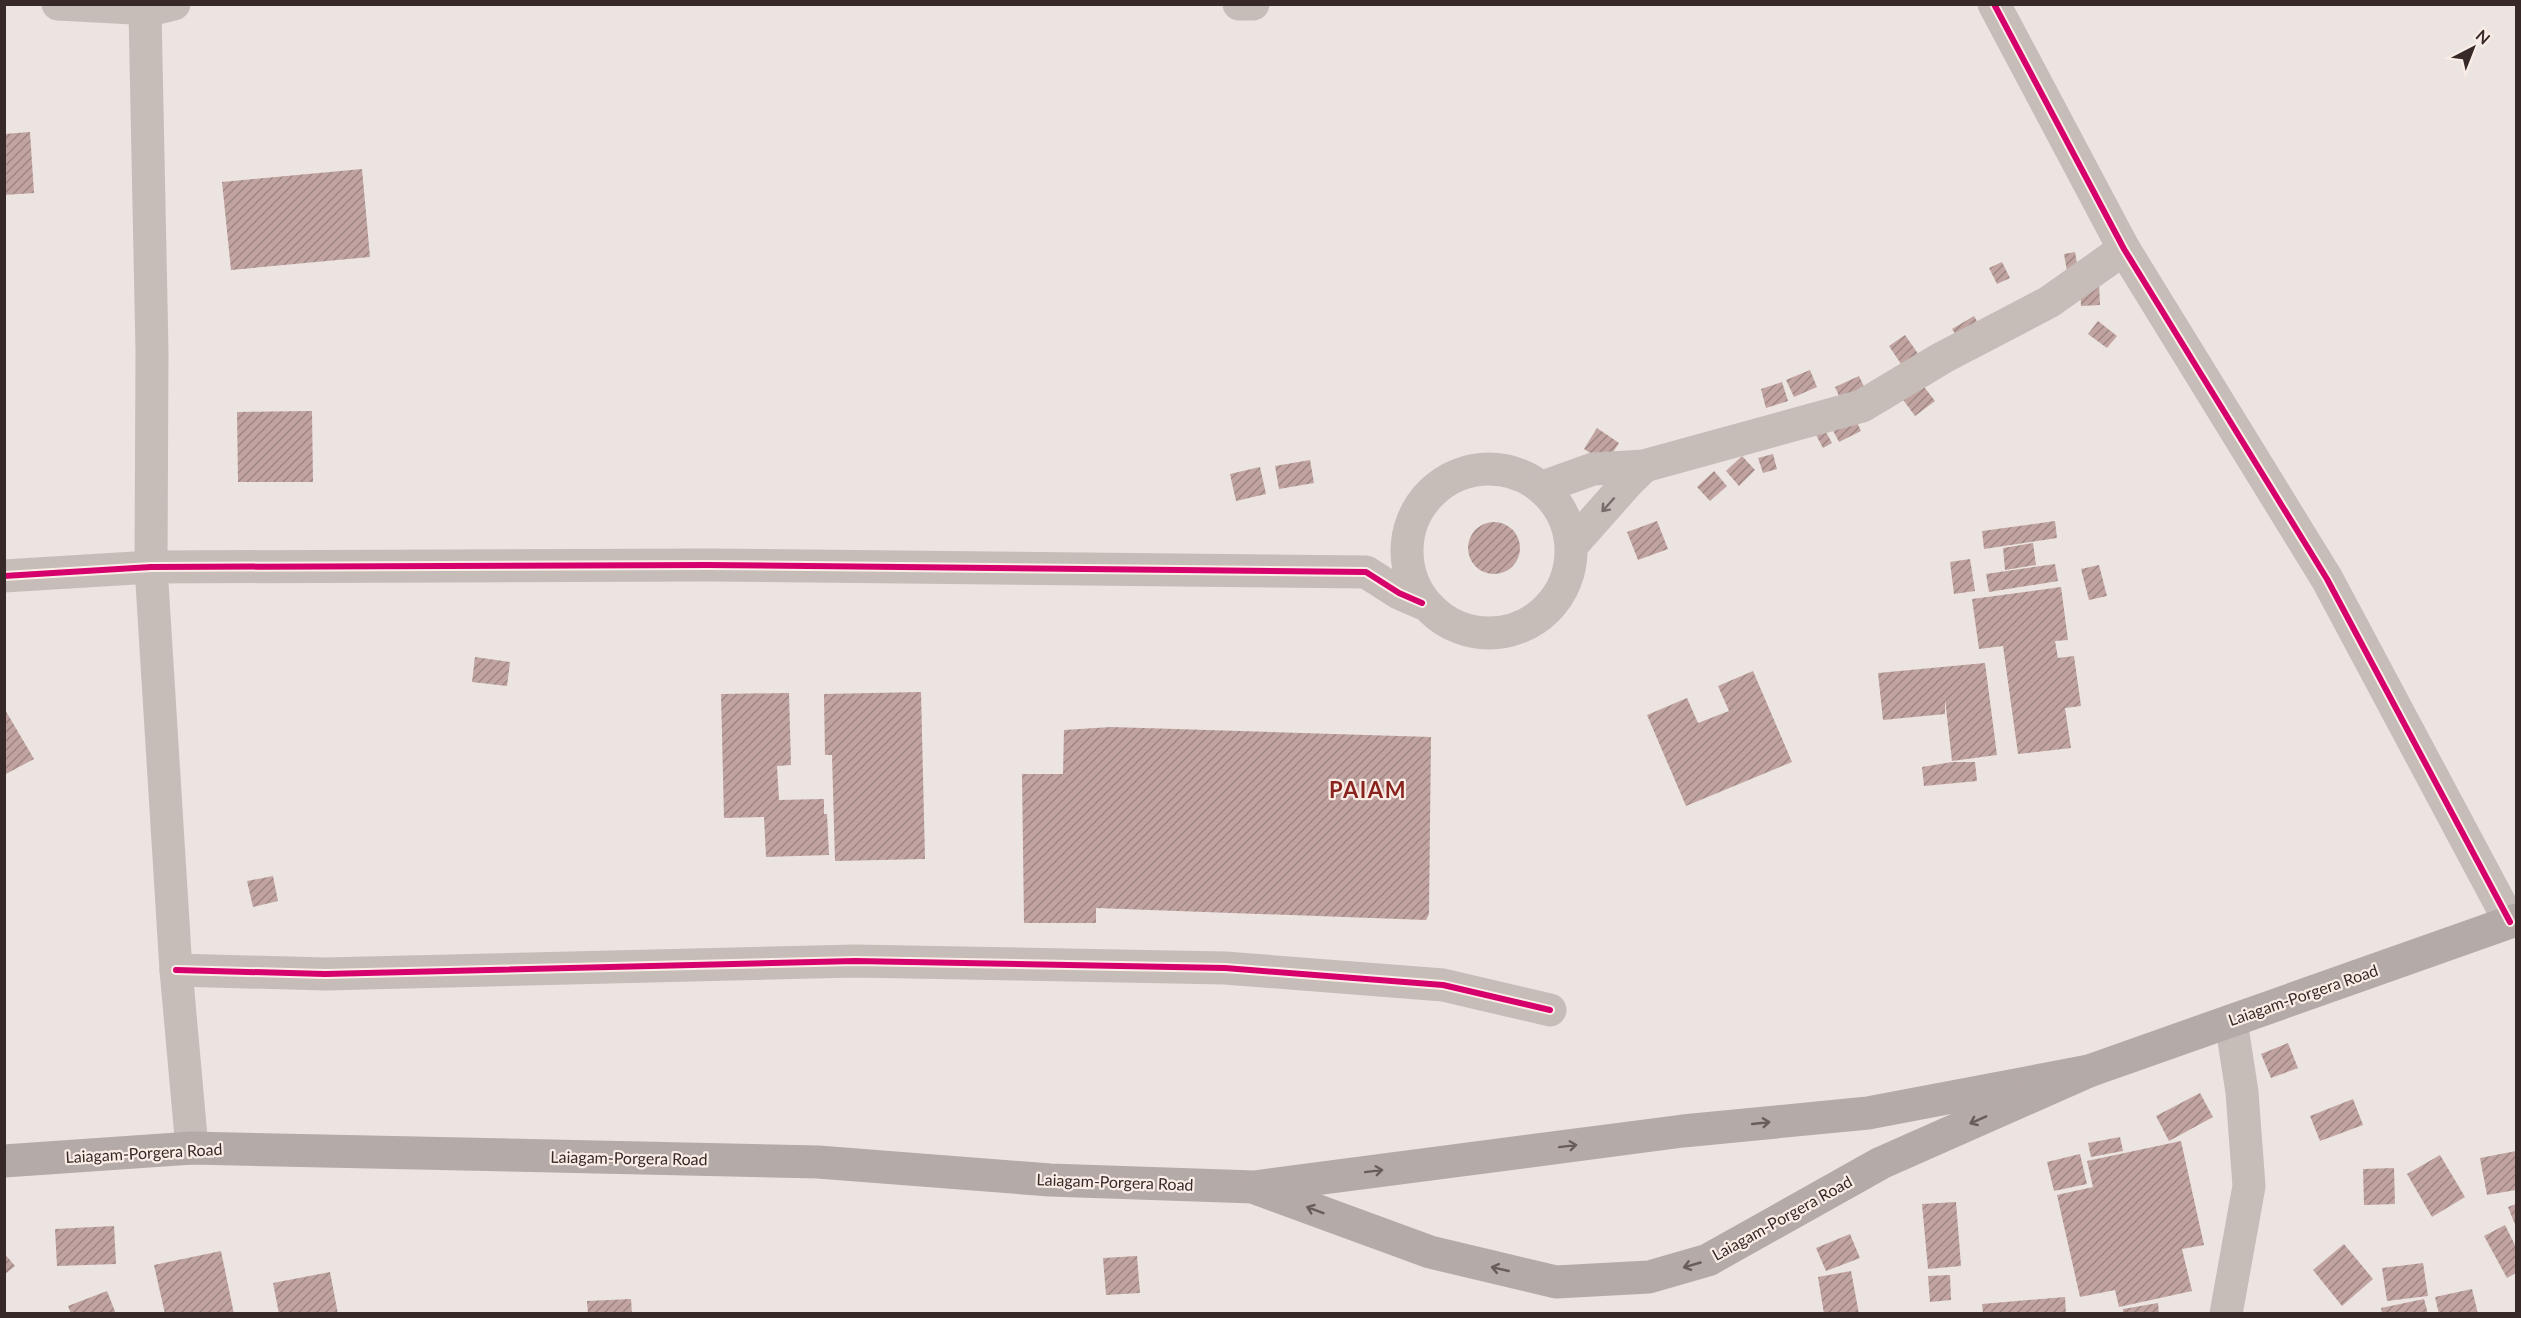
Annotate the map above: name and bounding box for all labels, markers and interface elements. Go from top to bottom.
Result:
north arrow [2443,18,2503,78]
text: N [2472,25,2494,48]
one-way arrow [1601,497,1615,512]
district label: PAIAM [1329,776,1407,803]
street label: Laiagam-Porgera Road [2225,960,2380,1029]
one-way arrow [1969,1115,1987,1126]
one-way arrow [1751,1117,1771,1128]
street label: Laiagam-Porgera Road [65,1139,223,1166]
one-way arrow [1557,1140,1577,1151]
street label: Laiagam-Porgera Road [550,1147,708,1168]
one-way arrow [1364,1166,1384,1177]
street label: Laiagam-Porgera Road [1036,1169,1194,1194]
street label: Laiagam-Porgera Road [1708,1171,1855,1264]
one-way arrow [1306,1204,1325,1215]
one-way arrow [1683,1260,1702,1271]
one-way arrow [1491,1263,1511,1274]

